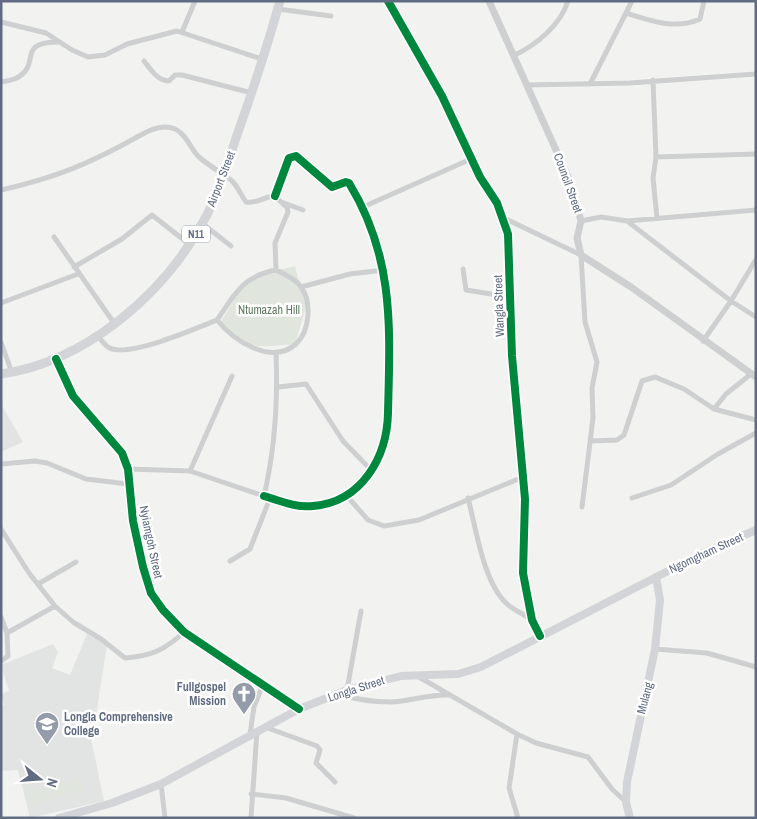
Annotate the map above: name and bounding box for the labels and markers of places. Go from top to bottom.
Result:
place label: Fullgospel Mission [177,679,226,709]
church icon: Fullgospel Mission [231,681,257,715]
place label: Longla Comprehensive College [64,709,173,739]
school or university icon: Longla Comprehensive College [34,711,60,745]

